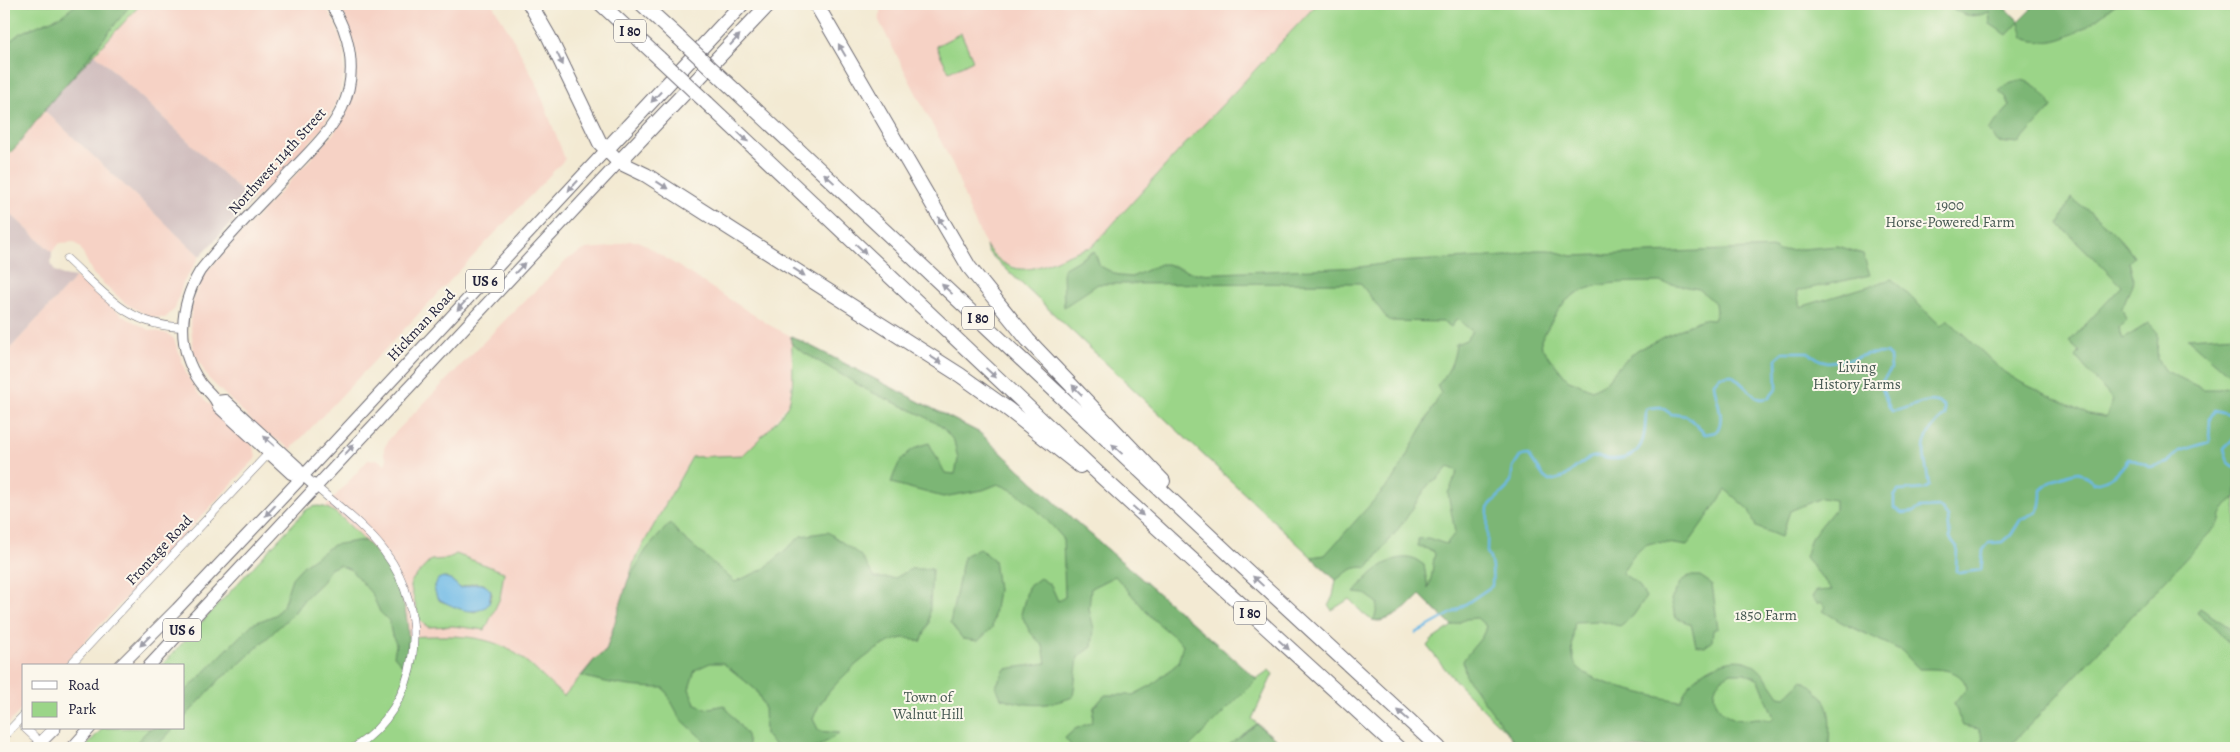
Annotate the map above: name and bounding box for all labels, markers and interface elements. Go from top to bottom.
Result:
road number: I 80 [614,20,646,42]
one-way arrow [729,35,741,47]
one-way arrow [838,43,847,56]
one-way arrow [556,52,564,66]
one-way arrow [650,90,662,102]
street label: Northwest 114th Street [224,103,330,219]
one-way arrow [736,131,748,143]
one-way arrow [823,172,835,184]
one-way arrow [567,179,579,191]
one-way arrow [656,180,669,190]
park label: 1900 Horse-Powered Farm [1885,195,2015,232]
one-way arrow [938,217,947,230]
one-way arrow [854,243,866,255]
one-way arrow [514,263,526,275]
one-way arrow [793,268,806,277]
road number: US 6 [466,270,504,292]
one-way arrow [942,283,954,295]
street label: Hickman Road [383,284,460,365]
one-way arrow [456,298,468,310]
road number: I 80 [962,306,994,330]
one-way arrow [930,355,943,365]
park label: Living History Farms [1813,357,1901,394]
one-way arrow [985,367,997,379]
one-way arrow [1071,384,1083,396]
one-way arrow [264,435,276,447]
one-way arrow [1111,443,1123,455]
one-way arrow [343,445,355,457]
one-way arrow [264,505,276,517]
one-way arrow [1132,505,1144,517]
street label: Frontage Road [121,510,197,589]
one-way arrow [1253,575,1265,587]
road number: I 80 [1234,602,1266,624]
park label: 1850 Farm [1735,605,1798,625]
road number: US 6 [163,618,201,642]
one-way arrow [139,635,151,647]
one-way arrow [1278,639,1291,650]
legend [22,664,185,730]
text: Road [68,675,100,695]
park label: Town of Walnut Hill [892,687,964,724]
text: Park [68,699,97,719]
one-way arrow [1398,709,1410,721]

